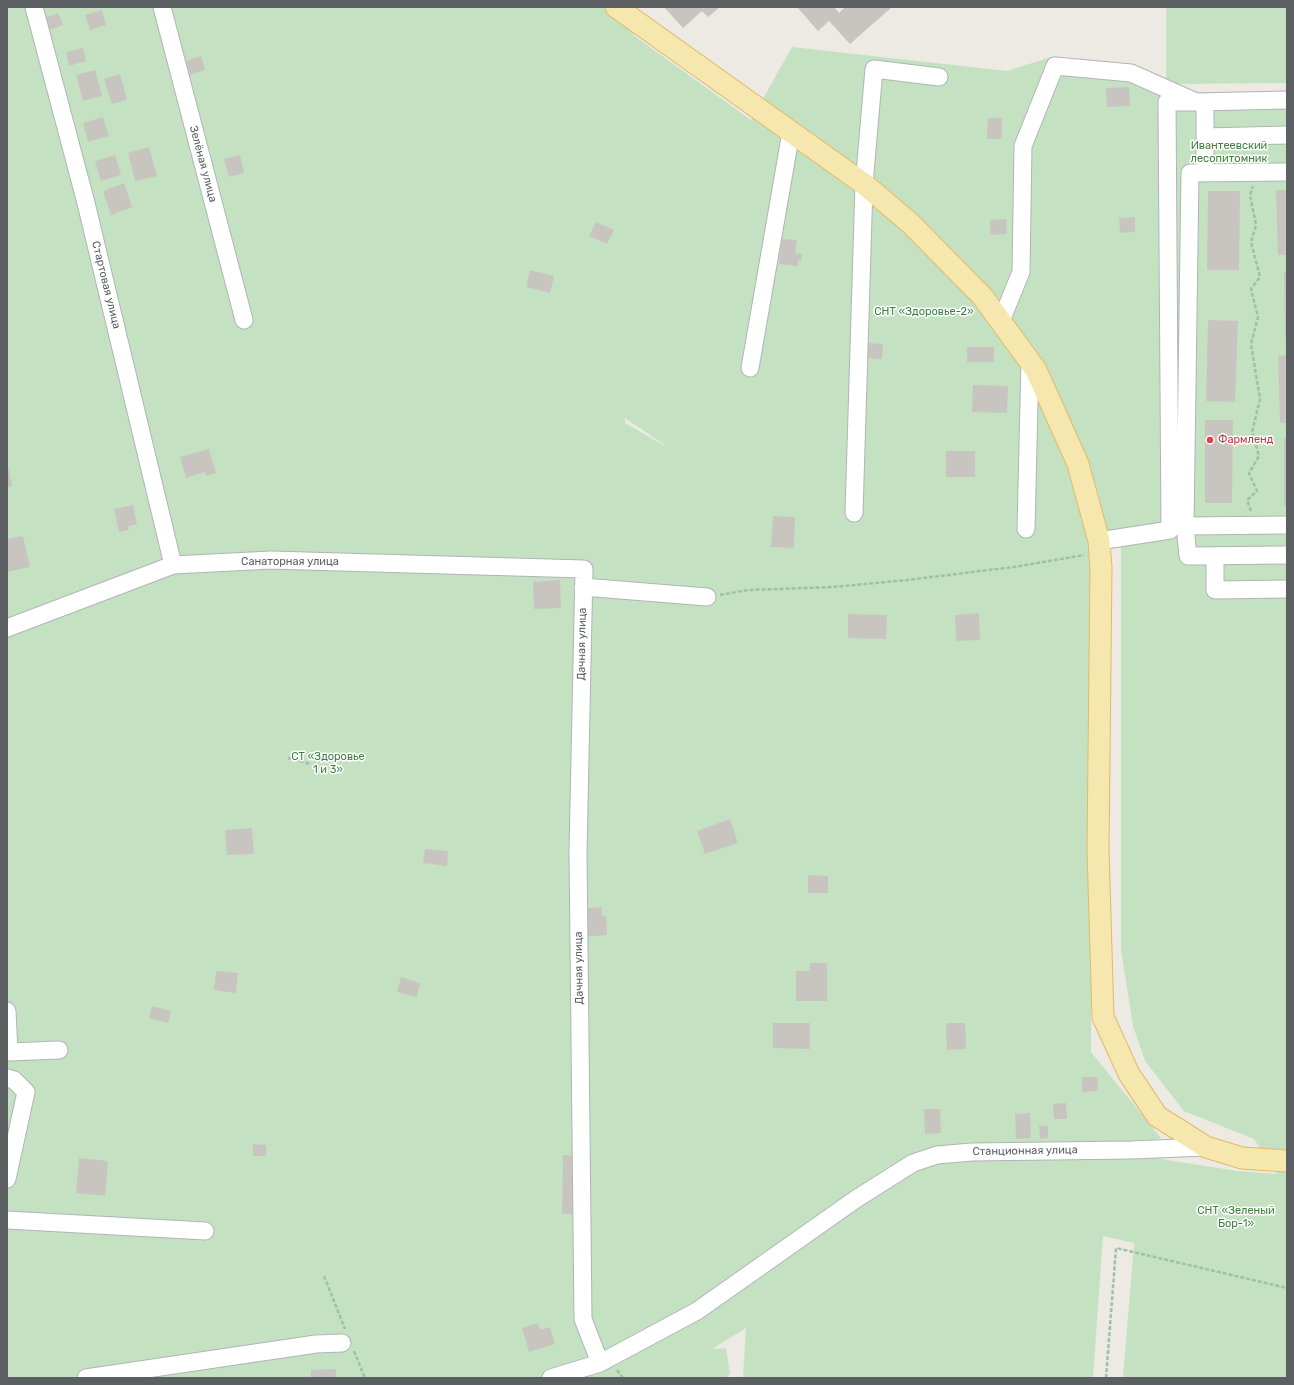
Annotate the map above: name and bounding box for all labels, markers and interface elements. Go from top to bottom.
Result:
street label: Зелёная улица [186,124,220,204]
park label: Ивантеевский лесопитомник [1191,139,1267,165]
street label: Стартовая улица [89,240,123,330]
park label: СНТ «Здоровье-2» [874,305,974,319]
place label: Фармленд [1218,433,1273,447]
marker: Фармленд [1205,435,1215,445]
street label: Санаторная улица [241,555,339,569]
street label: Дачная улица [575,607,589,681]
park label: СТ «Здоровье 1 и 3» [291,750,365,776]
street label: Дачная улица [572,931,586,1005]
street label: Станционная улица [972,1143,1078,1159]
park label: СНТ «Зеленый Бор-1» [1197,1204,1275,1230]

